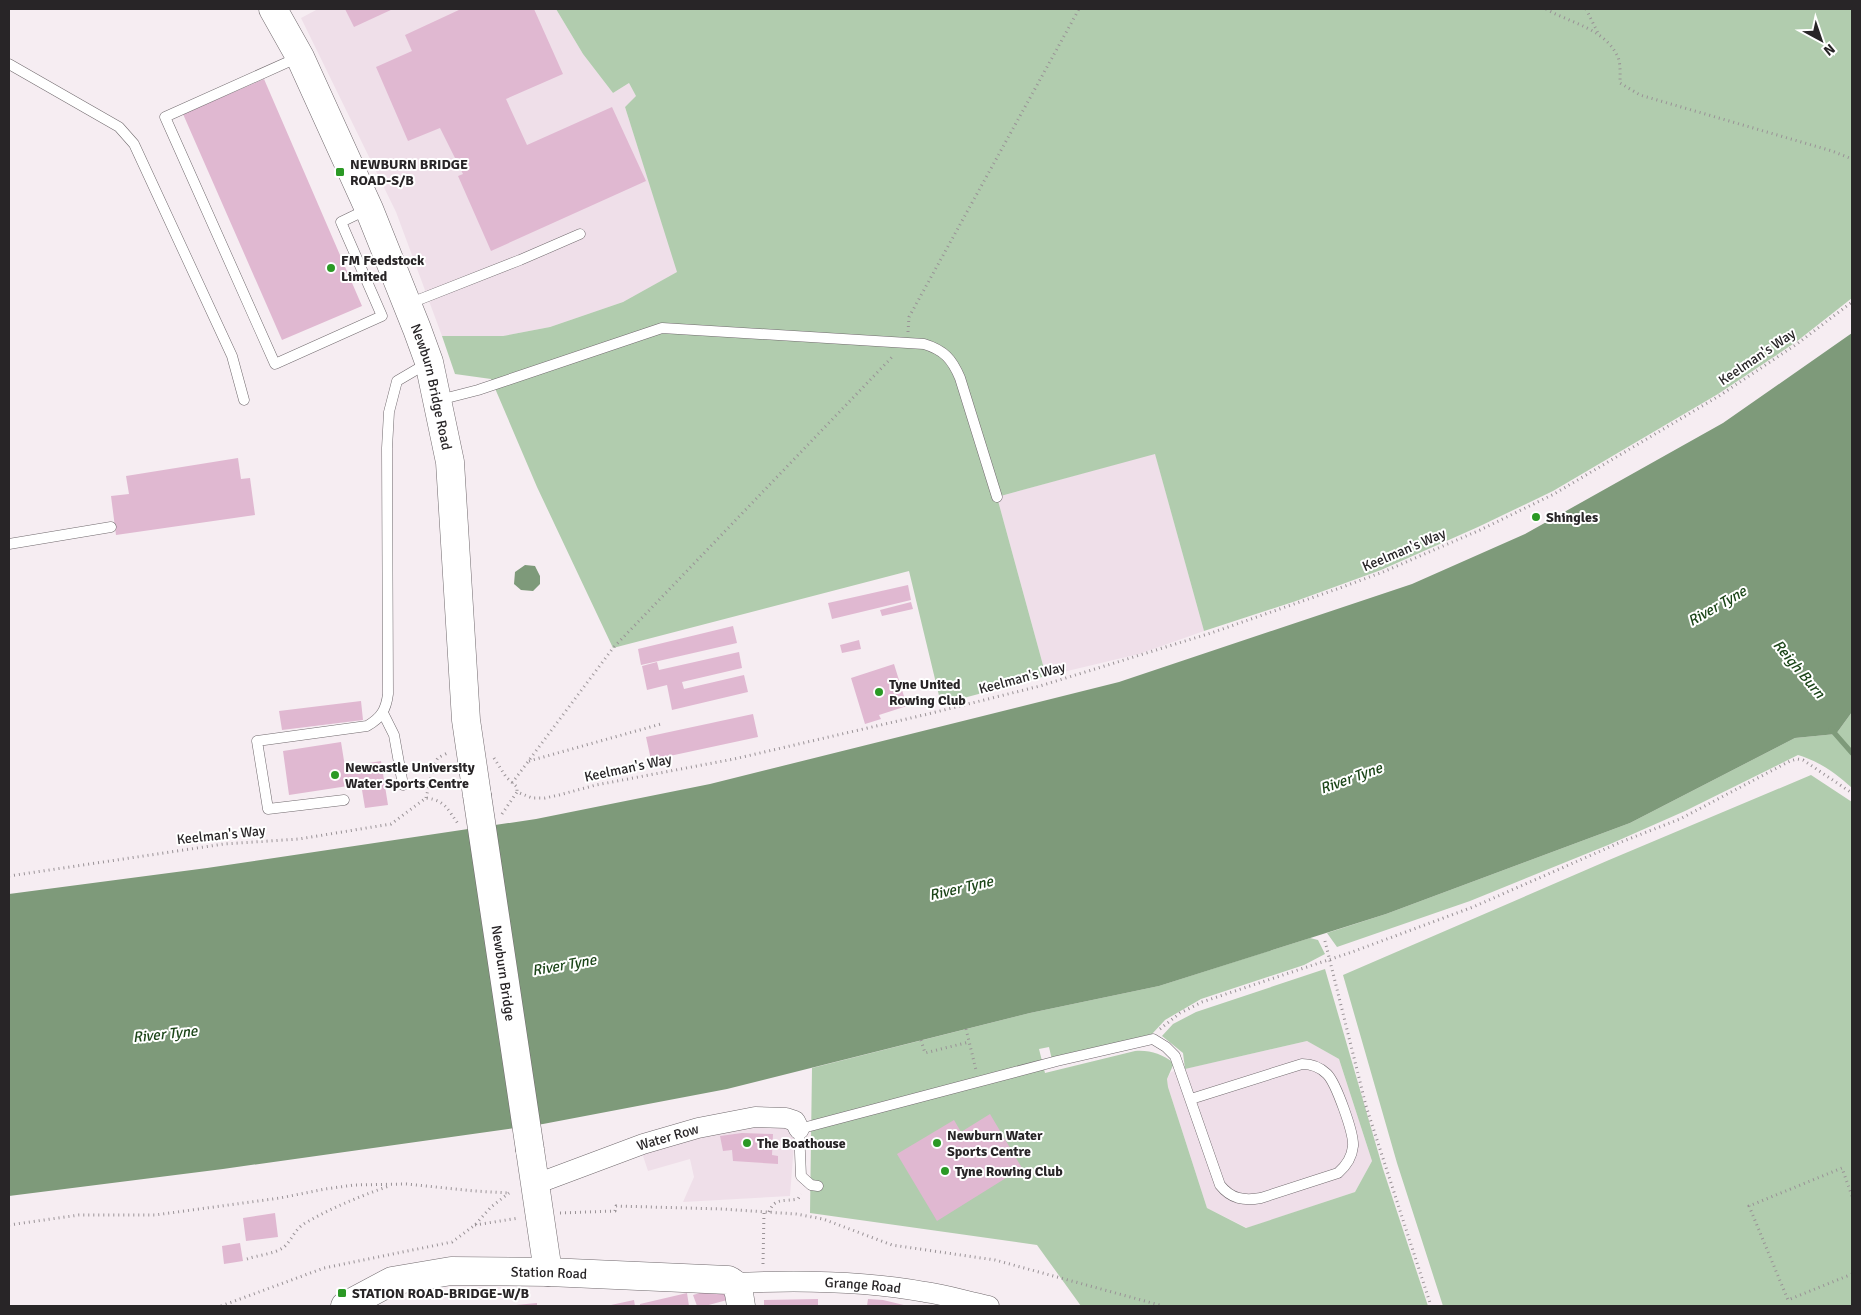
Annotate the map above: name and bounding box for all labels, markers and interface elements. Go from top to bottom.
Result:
north arrow [1796,15,1846,65]
text: N [1820,40,1838,59]
place label: NEWBURN BRIDGE ROAD-S/B [350,156,468,189]
marker: NEWBURN BRIDGE ROAD-S/B [334,166,346,178]
place label: FM Feedstock Limited [341,252,425,285]
marker: FM Feedstock Limited [325,262,337,274]
street label: Newburn Bridge Road [407,321,456,451]
street label: Keelman's Way [1715,325,1799,389]
place label: Shingles [1546,509,1598,526]
marker: Shingles [1530,511,1542,523]
street label: Keelman's Way [1360,525,1449,575]
water label: River Tyne [1684,581,1751,630]
water label: Reigh Burn [1769,636,1829,703]
street label: Keelman's Way [977,658,1068,698]
place label: Tyne United Rowing Club [889,676,966,709]
marker: Tyne United Rowing Club [873,686,885,698]
street label: Keelman's Way [583,750,674,786]
water label: River Tyne [1317,758,1386,798]
place label: Newcastle University Water Sports Centre [345,759,475,792]
marker: Newcastle University Water Sports Centre [329,769,341,781]
street label: Keelman's Way [176,822,267,848]
water label: River Tyne [927,872,996,904]
street label: Newburn Bridge [488,924,519,1022]
water label: River Tyne [530,950,599,979]
water label: River Tyne [132,1022,200,1046]
street label: Water Row [634,1120,701,1154]
place label: Newburn Water Sports Centre [947,1127,1043,1160]
place label: The Boathouse [757,1135,846,1152]
marker: The Boathouse [741,1137,753,1149]
marker: Newburn Water Sports Centre [931,1137,943,1149]
place label: Tyne Rowing Club [955,1163,1063,1180]
marker: Tyne Rowing Club [939,1165,951,1177]
street label: Station Road [511,1263,587,1282]
street label: Grange Road [824,1274,902,1297]
place label: STATION ROAD-BRIDGE-W/B [352,1285,530,1302]
marker: STATION ROAD-BRIDGE-W/B [336,1287,348,1299]

